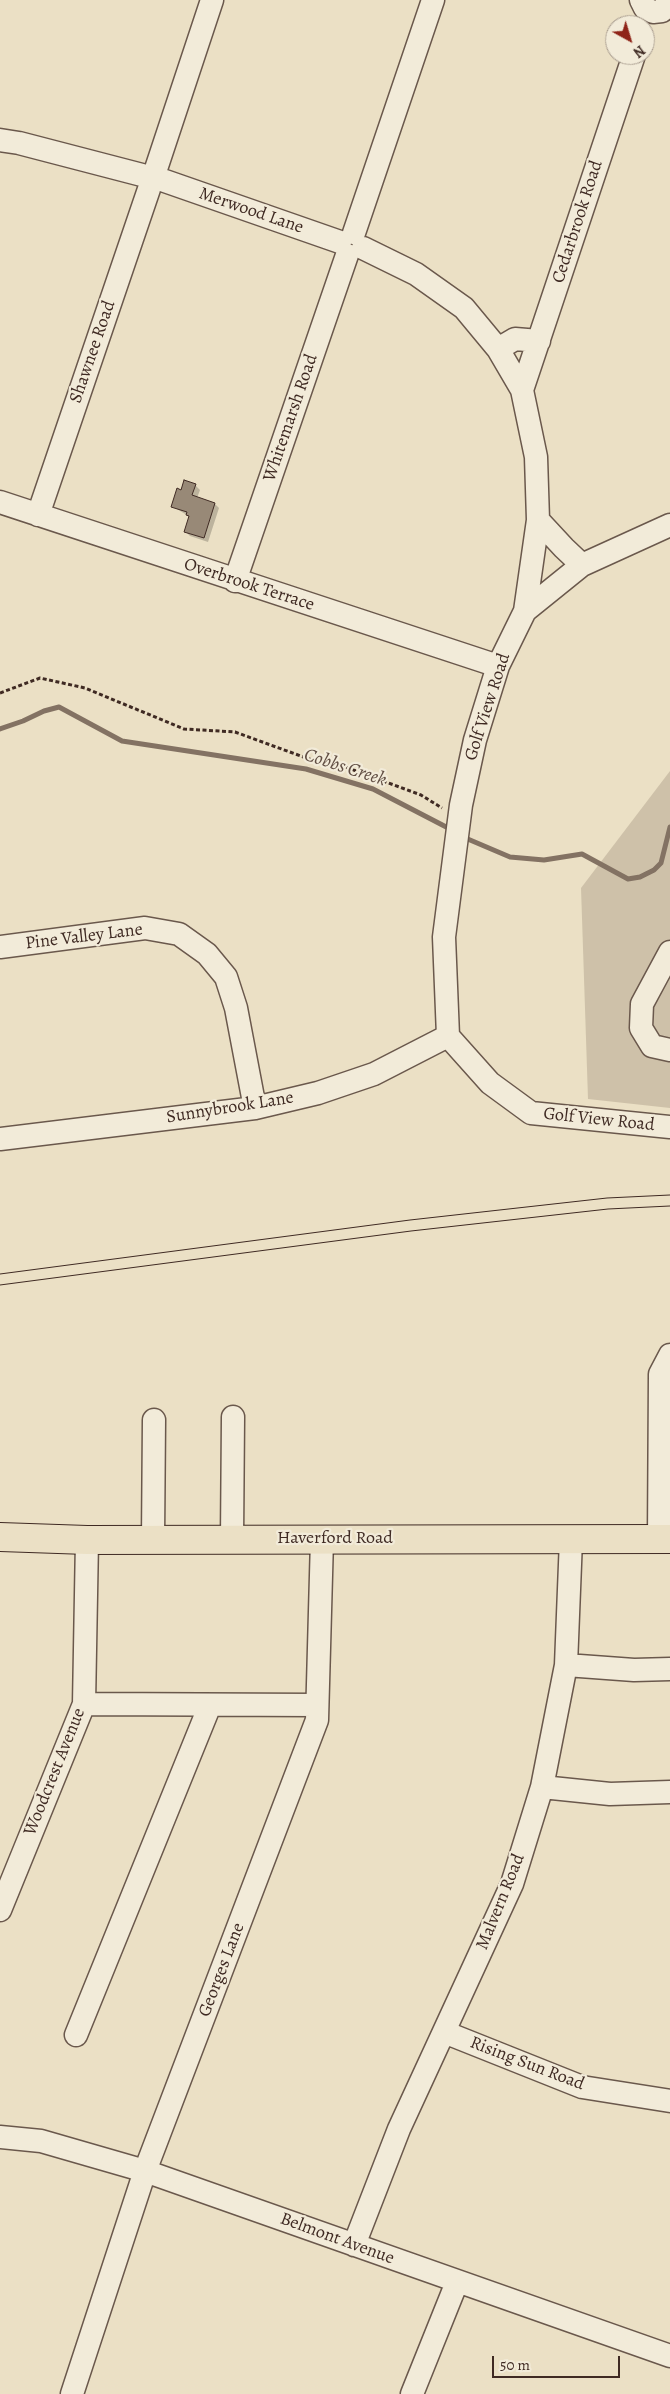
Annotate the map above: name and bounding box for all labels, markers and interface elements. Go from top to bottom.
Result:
north arrow [605,15,655,65]
text: N [629,41,649,62]
street label: Cedarbrook Road [548,158,608,286]
street label: Merwood Lane [196,183,306,239]
street label: Shawnee Road [65,298,121,406]
street label: Whitemarsh Road [259,351,323,485]
street label: Overbrook Terrace [181,554,317,616]
street label: Golf View Road [460,651,516,763]
water label: Cobbs Creek [301,744,389,792]
street label: Pine Valley Lane [24,919,144,955]
street label: Sunnybrook Lane [165,1087,295,1129]
street label: Golf View Road [542,1103,656,1137]
street label: Haverford Road [277,1528,393,1550]
street label: Woodcrest Avenue [20,1705,90,1839]
street label: Malvern Road [472,1851,530,1953]
street label: Georges Lane [194,1920,250,2020]
street label: Rising Sun Road [467,2032,587,2096]
street label: Belmont Avenue [277,2208,397,2270]
scale bar [495,2346,622,2378]
text: 50 m [500,2355,530,2375]

